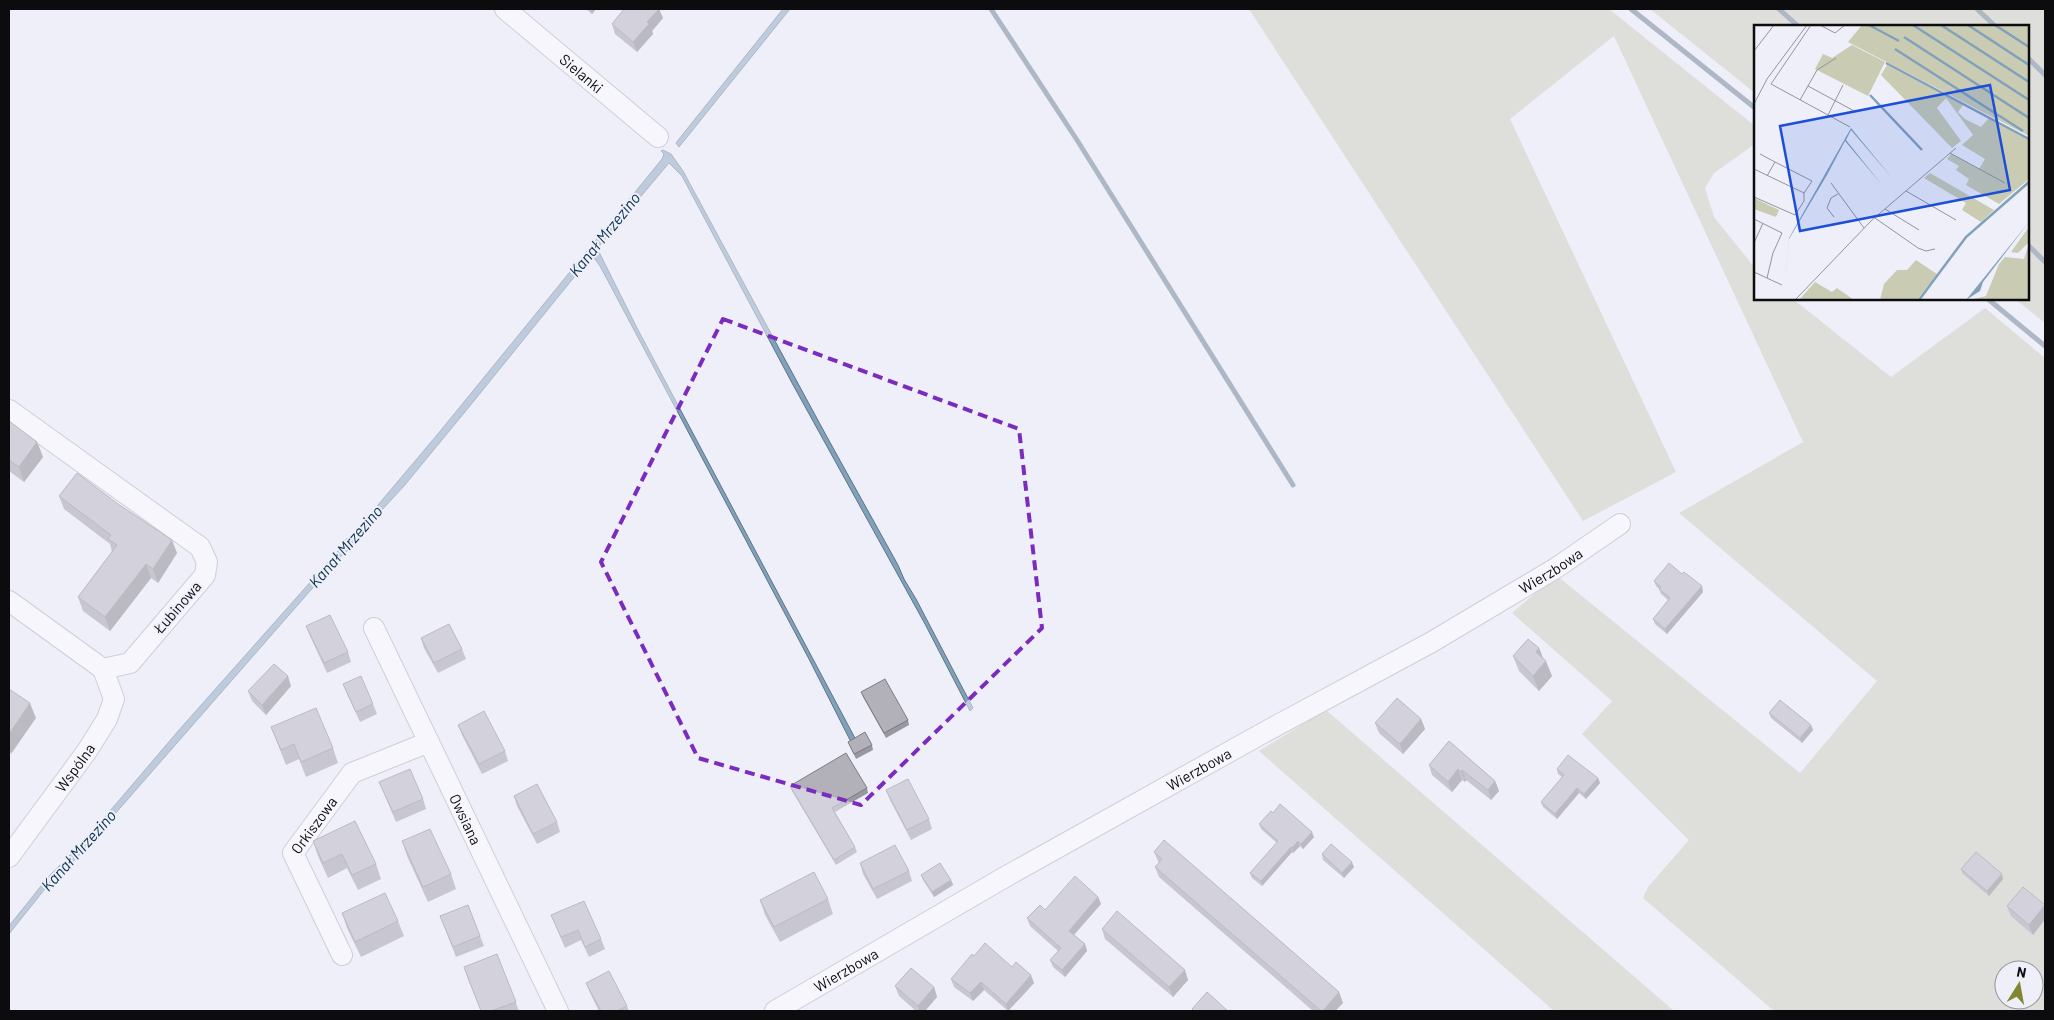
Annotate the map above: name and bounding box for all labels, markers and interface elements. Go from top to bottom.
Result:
inset map [1754,25,2029,300]
street label: Sielanki [556,50,607,96]
water label: Kanał Mrzezino [564,188,644,280]
water label: Kanał Mrzezino [304,501,386,591]
street label: Wierzbowa [1516,544,1586,597]
street label: Łubinowa [149,577,205,638]
street label: Wspólna [51,740,98,795]
street label: Wierzbowa [1163,744,1234,794]
street label: Owsiana [446,791,486,847]
street label: Orkiszowa [287,793,341,857]
water label: Kanał Mrzezino [37,806,119,894]
street label: Wierzbowa [810,944,881,995]
north arrow [1994,960,2044,1010]
text: N [2015,963,2028,981]

